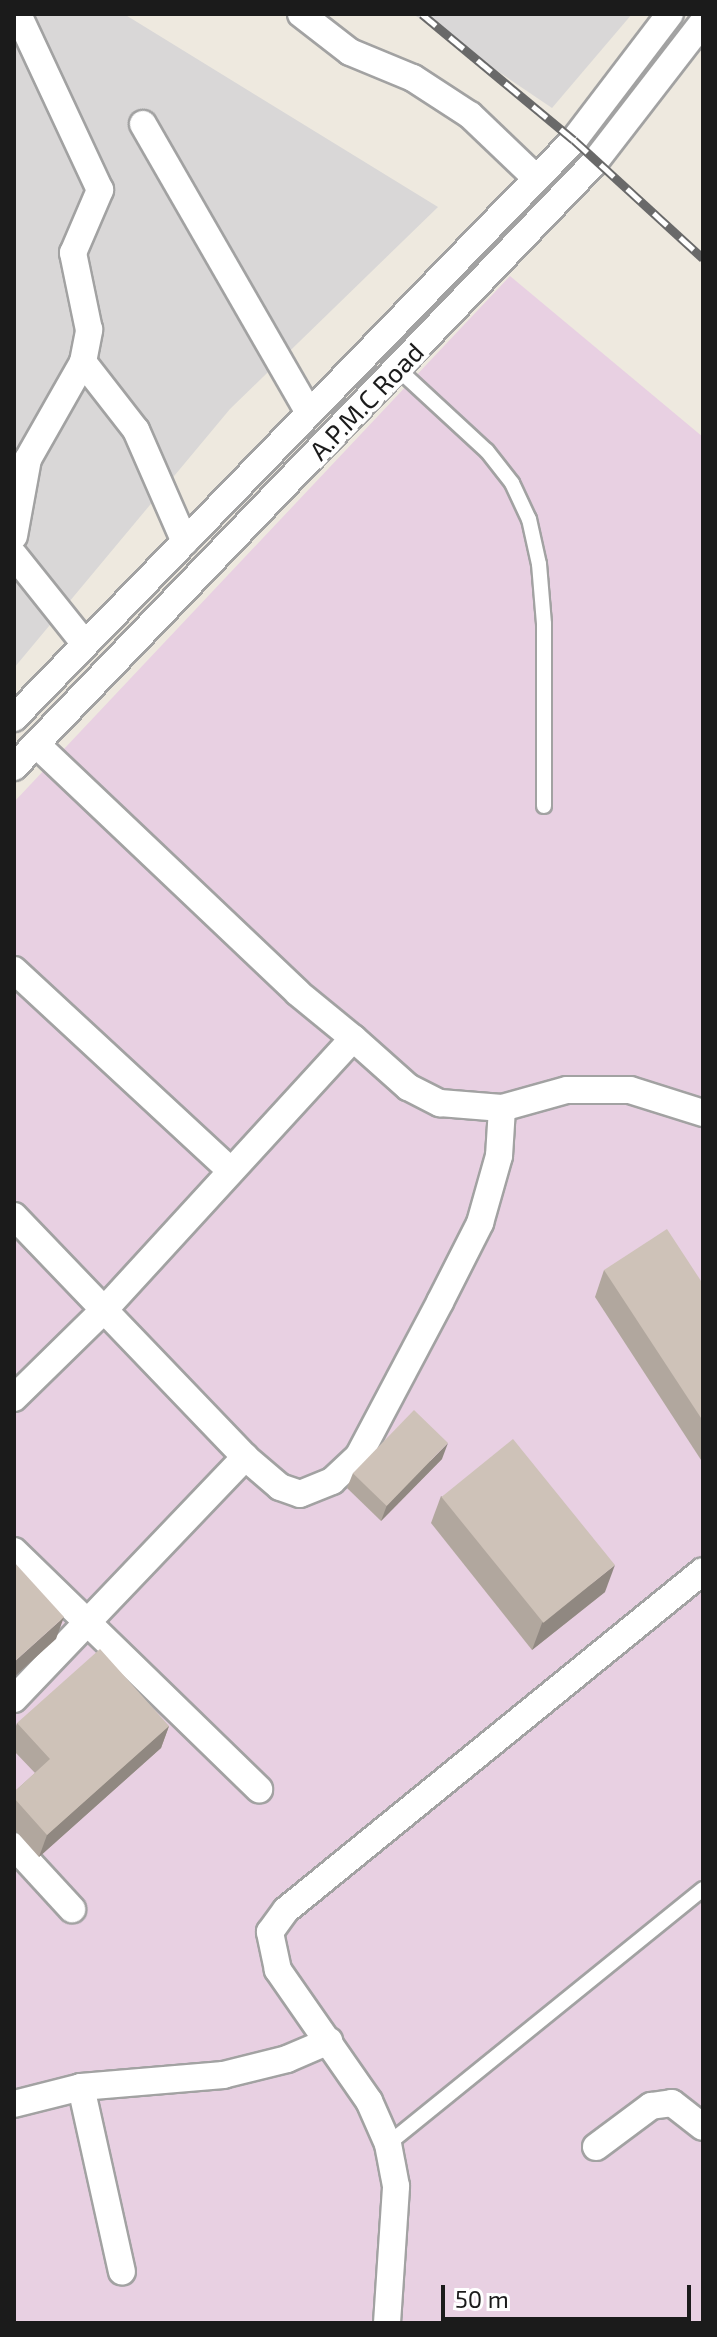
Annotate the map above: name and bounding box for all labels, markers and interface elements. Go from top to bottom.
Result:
street label: A.P.M.C Road [302,336,430,466]
scale bar [445,2269,695,2319]
text: 50 m [455,2284,509,2313]

